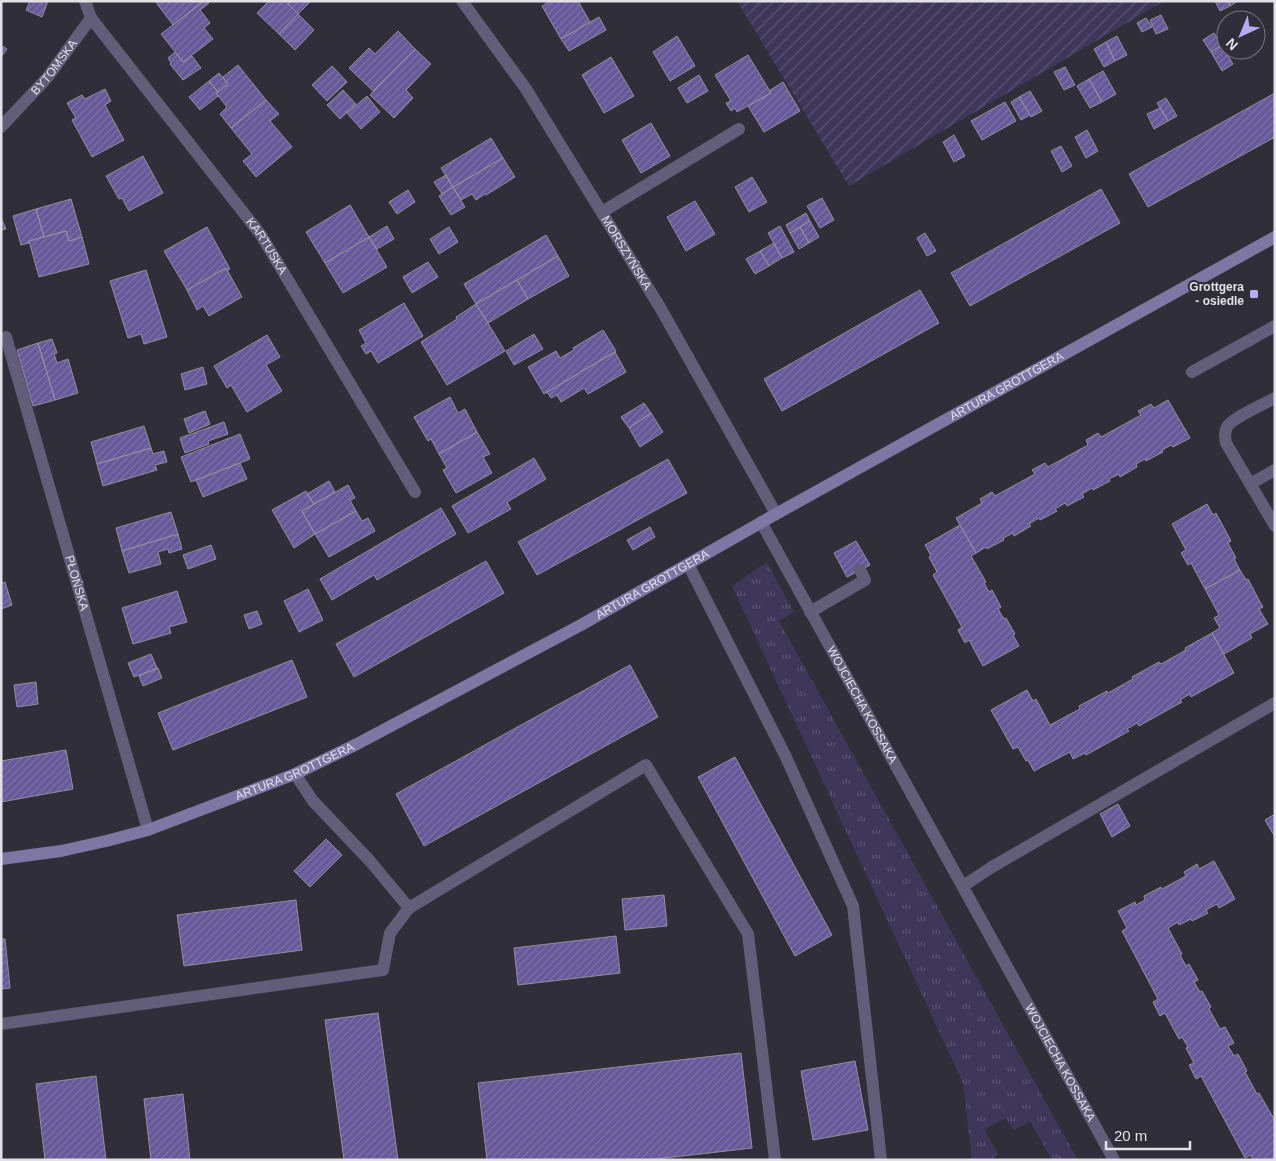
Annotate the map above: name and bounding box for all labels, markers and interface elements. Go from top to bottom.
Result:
north arrow [1216,10,1266,60]
text: N [1223,35,1241,54]
street label: BYTOMSKA [28,37,80,98]
street label: MORSZYŃSKA [599,213,654,292]
street label: KARTUSKA [243,215,290,277]
place label: Grottgera - osiedle [1189,280,1244,308]
marker: Grottgera - osiedle [1248,288,1260,300]
street label: ARTURA GROTTGERA [947,349,1066,423]
street label: ARTURA GROTTGERA [593,547,711,622]
street label: PŁOŃSKA [62,554,91,612]
street label: WOJCIECHA KOSSAKA [824,644,900,766]
street label: ARTURA GROTTGERA [233,740,356,803]
street label: WOJCIECHA KOSSAKA [1022,1002,1098,1124]
scale bar [1106,1118,1190,1150]
text: 20 m [1114,1127,1147,1144]

